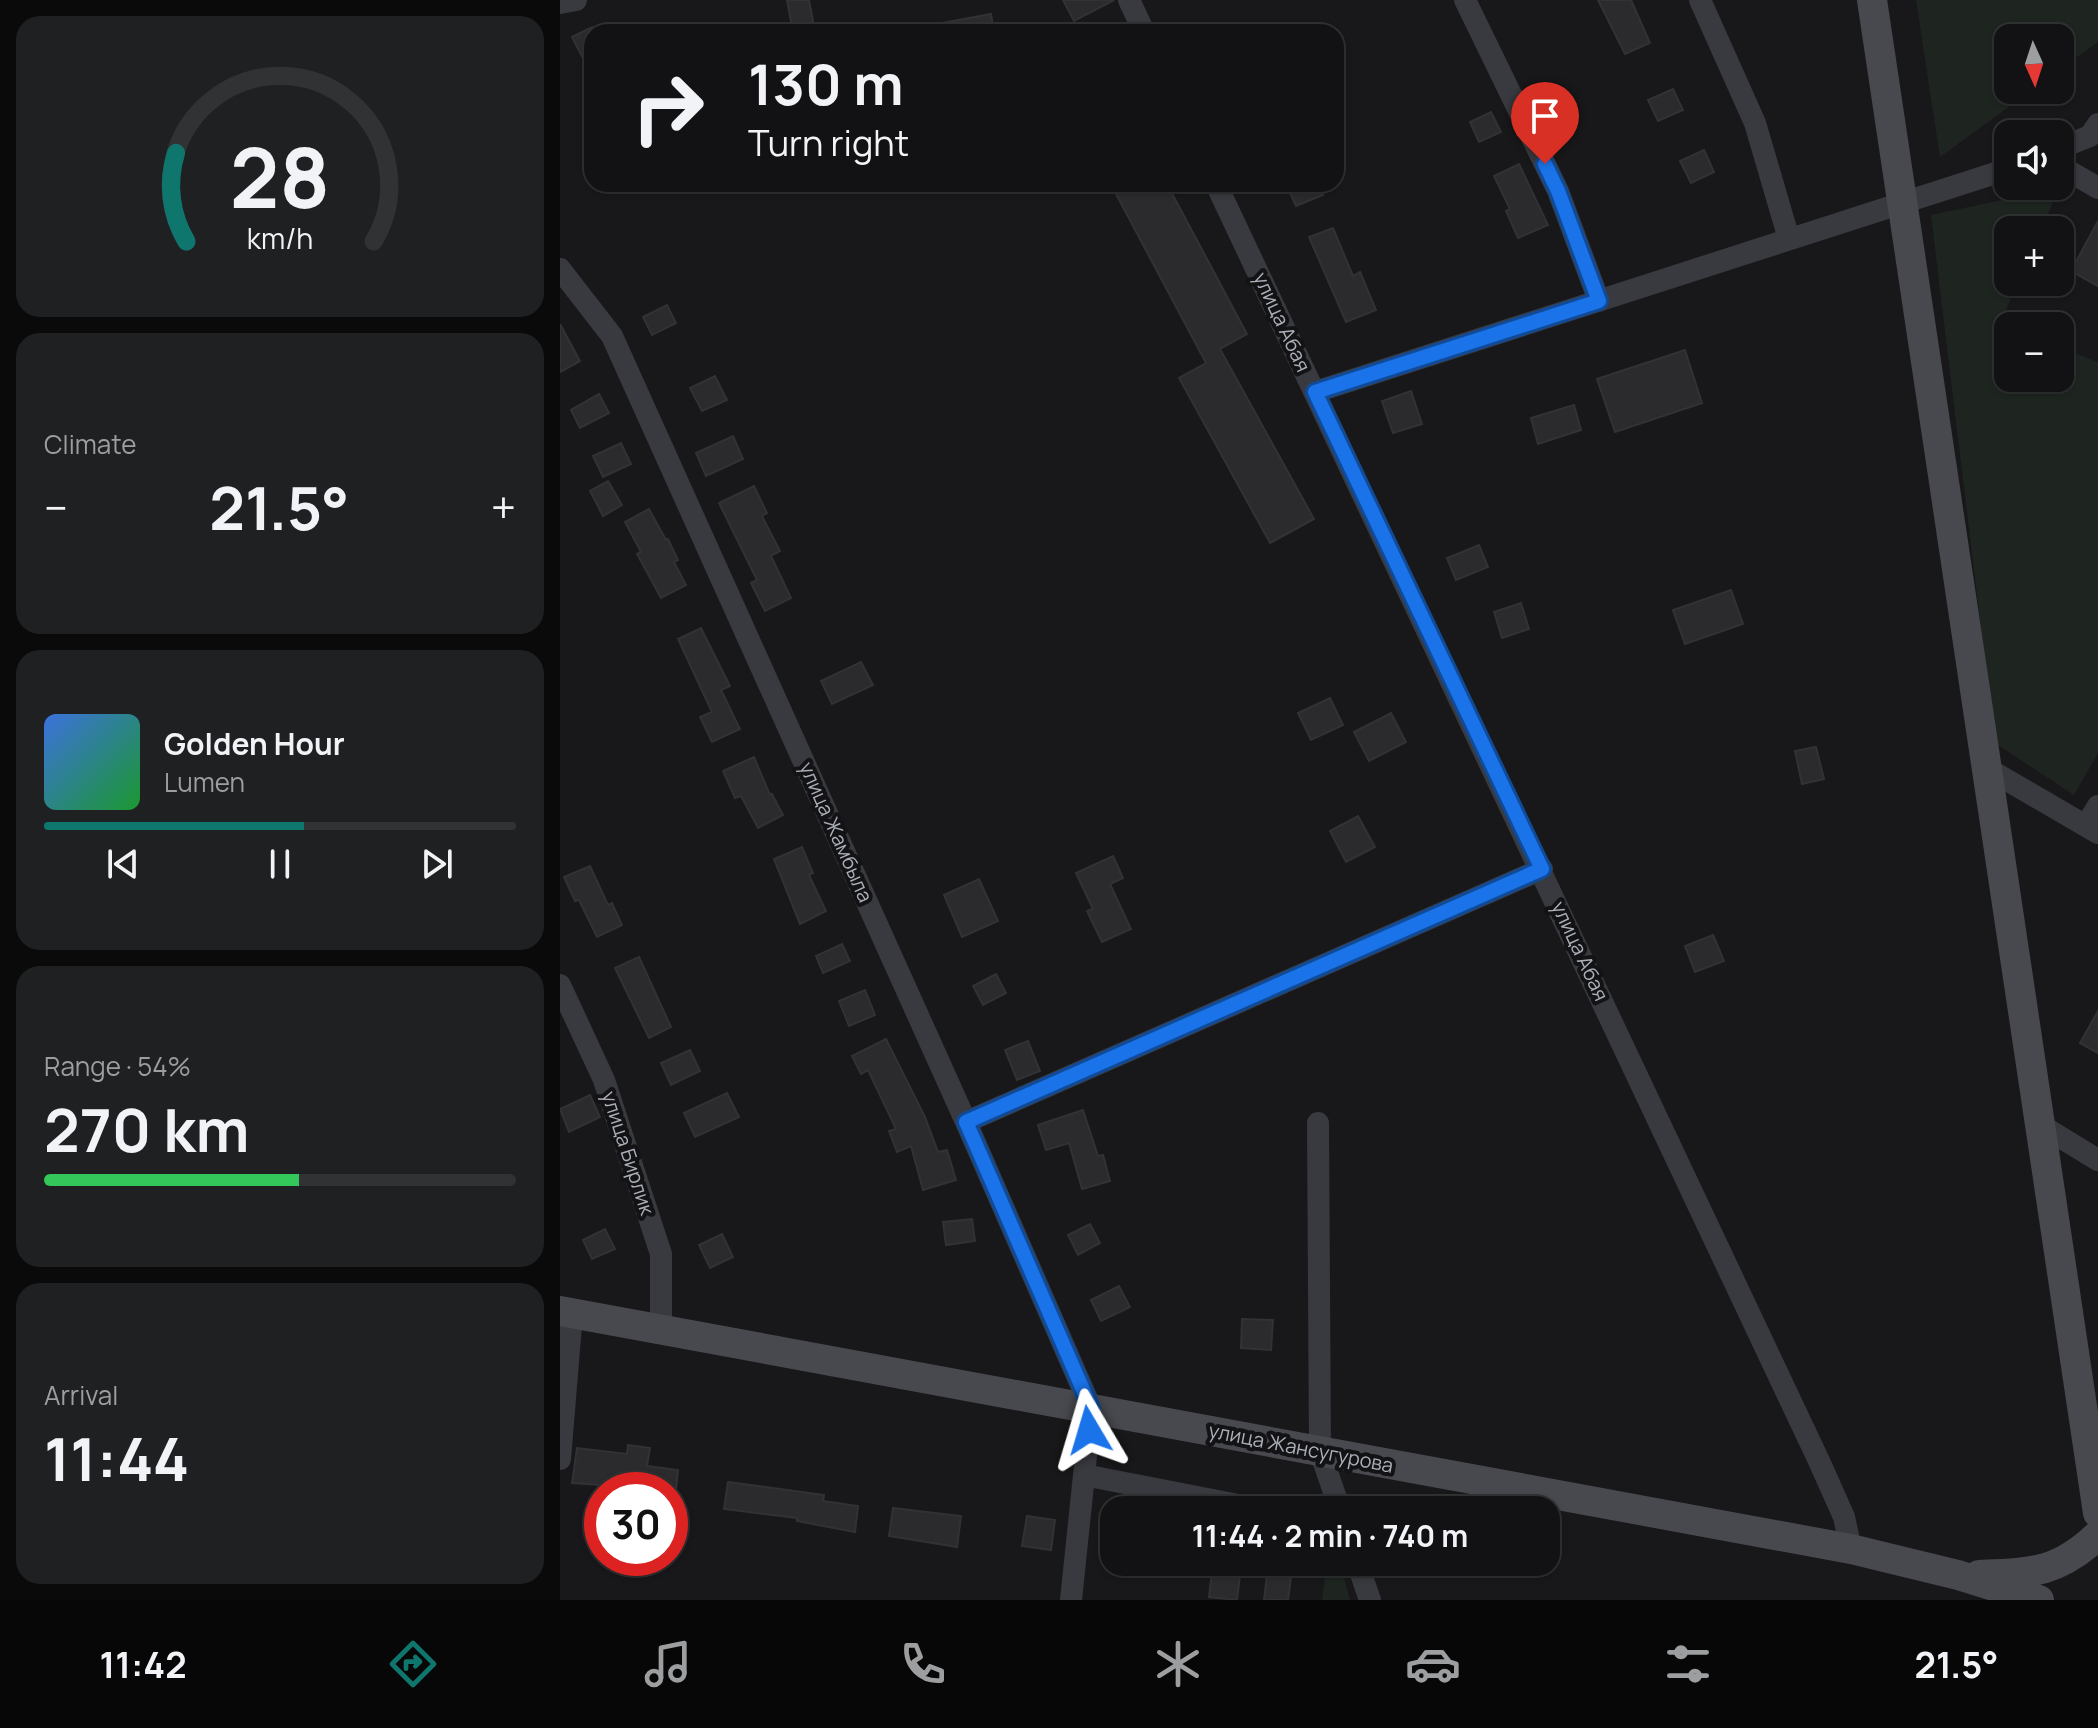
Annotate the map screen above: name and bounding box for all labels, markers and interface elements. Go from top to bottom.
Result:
north arrow [1994,24,2074,104]
map controls [1994,24,2074,392]
text: 130 m [748,45,904,122]
icon: right [616,56,720,160]
pin [1511,82,1579,164]
icon: arrive [1523,94,1567,138]
text: Turn right [748,118,909,167]
text: 28 [230,119,330,233]
button: sound [1994,120,2074,200]
button: + [1994,216,2074,296]
text: km/h [247,220,313,259]
street label: улица Абая [1248,268,1317,376]
button: − [1994,312,2074,392]
text: Climate [44,426,136,462]
text: 21.5° [209,466,349,548]
text: − [44,477,68,537]
text: + [491,477,516,537]
text: Golden Hour [164,723,345,764]
street label: улица Жамбыла [793,757,879,906]
text: Lumen [164,764,245,800]
icon: previous [101,842,145,886]
icon: pause [258,842,302,886]
icon: next [415,842,459,886]
street label: улица Абая [1546,897,1615,1005]
text: Range · 54% [44,1048,191,1084]
text: 270 km [44,1088,249,1170]
street label: улица Бирлик [596,1088,662,1219]
text: Arrival [44,1377,118,1413]
position arrow [1047,1388,1131,1472]
street label: улица Жансугурова [1206,1416,1396,1479]
text: 11:44 [44,1417,189,1499]
speed limit sign: 30 [584,1472,688,1576]
text: 11:44 · 2 min · 740 m [1192,1515,1468,1556]
icon: directions [385,1636,441,1692]
icon: music [640,1636,696,1692]
icon: phone [895,1636,951,1692]
icon: climate [1150,1636,1206,1692]
icon: car [1405,1636,1461,1692]
icon: filters [1660,1636,1716,1692]
text: 11:42 [99,1640,187,1689]
text: 21.5° [1915,1640,1999,1689]

